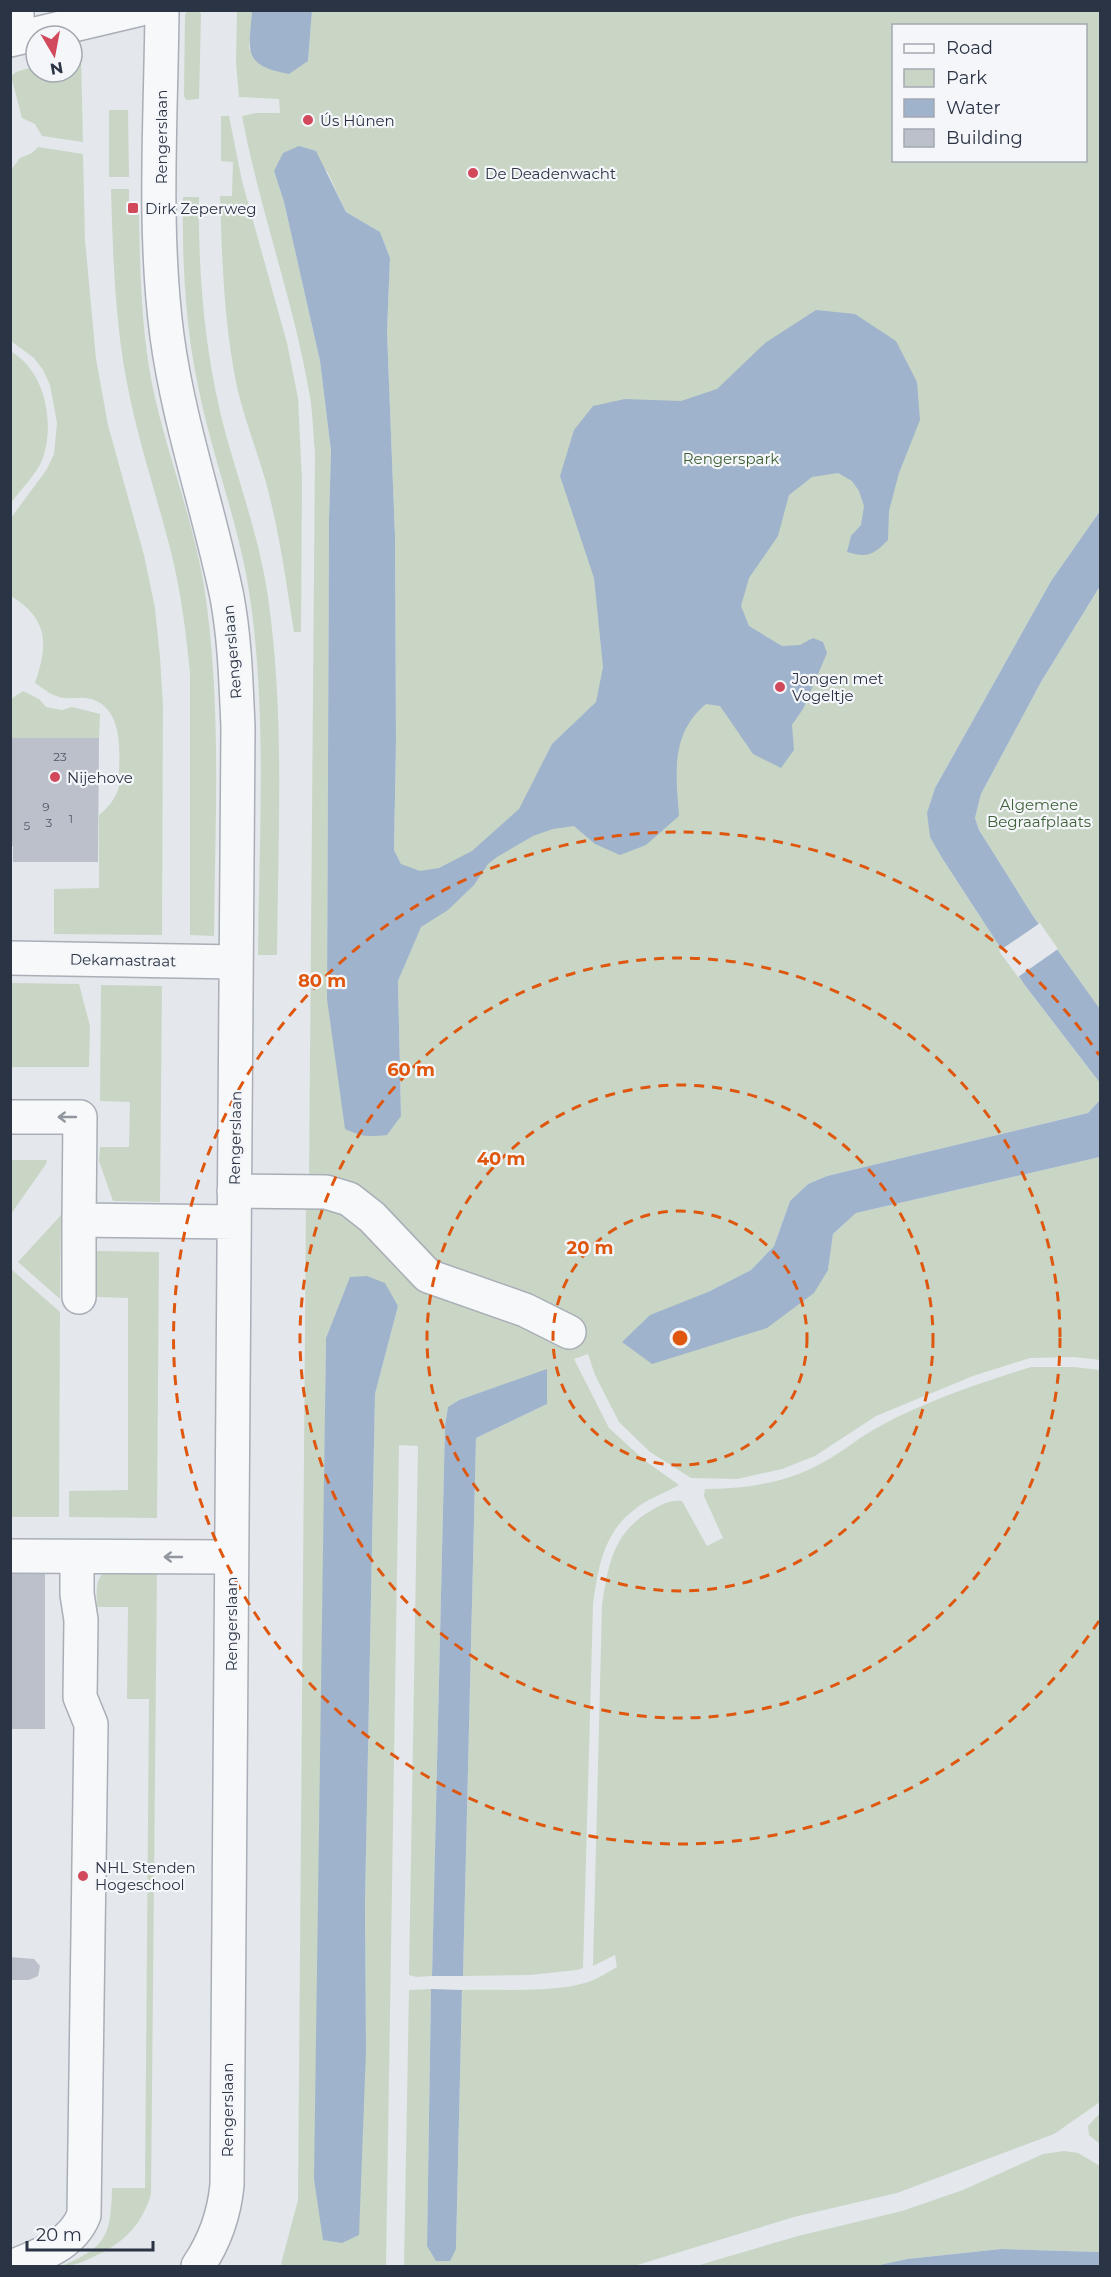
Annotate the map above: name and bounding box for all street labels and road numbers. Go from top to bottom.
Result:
street label: Rengerslaan [152,90,171,184]
street label: Rengerslaan [218,604,246,700]
street label: Dekamastraat [70,950,176,970]
street label: Rengerslaan [225,1091,245,1185]
street label: Rengerslaan [222,1577,241,1671]
street label: Rengerslaan [218,2063,237,2157]

